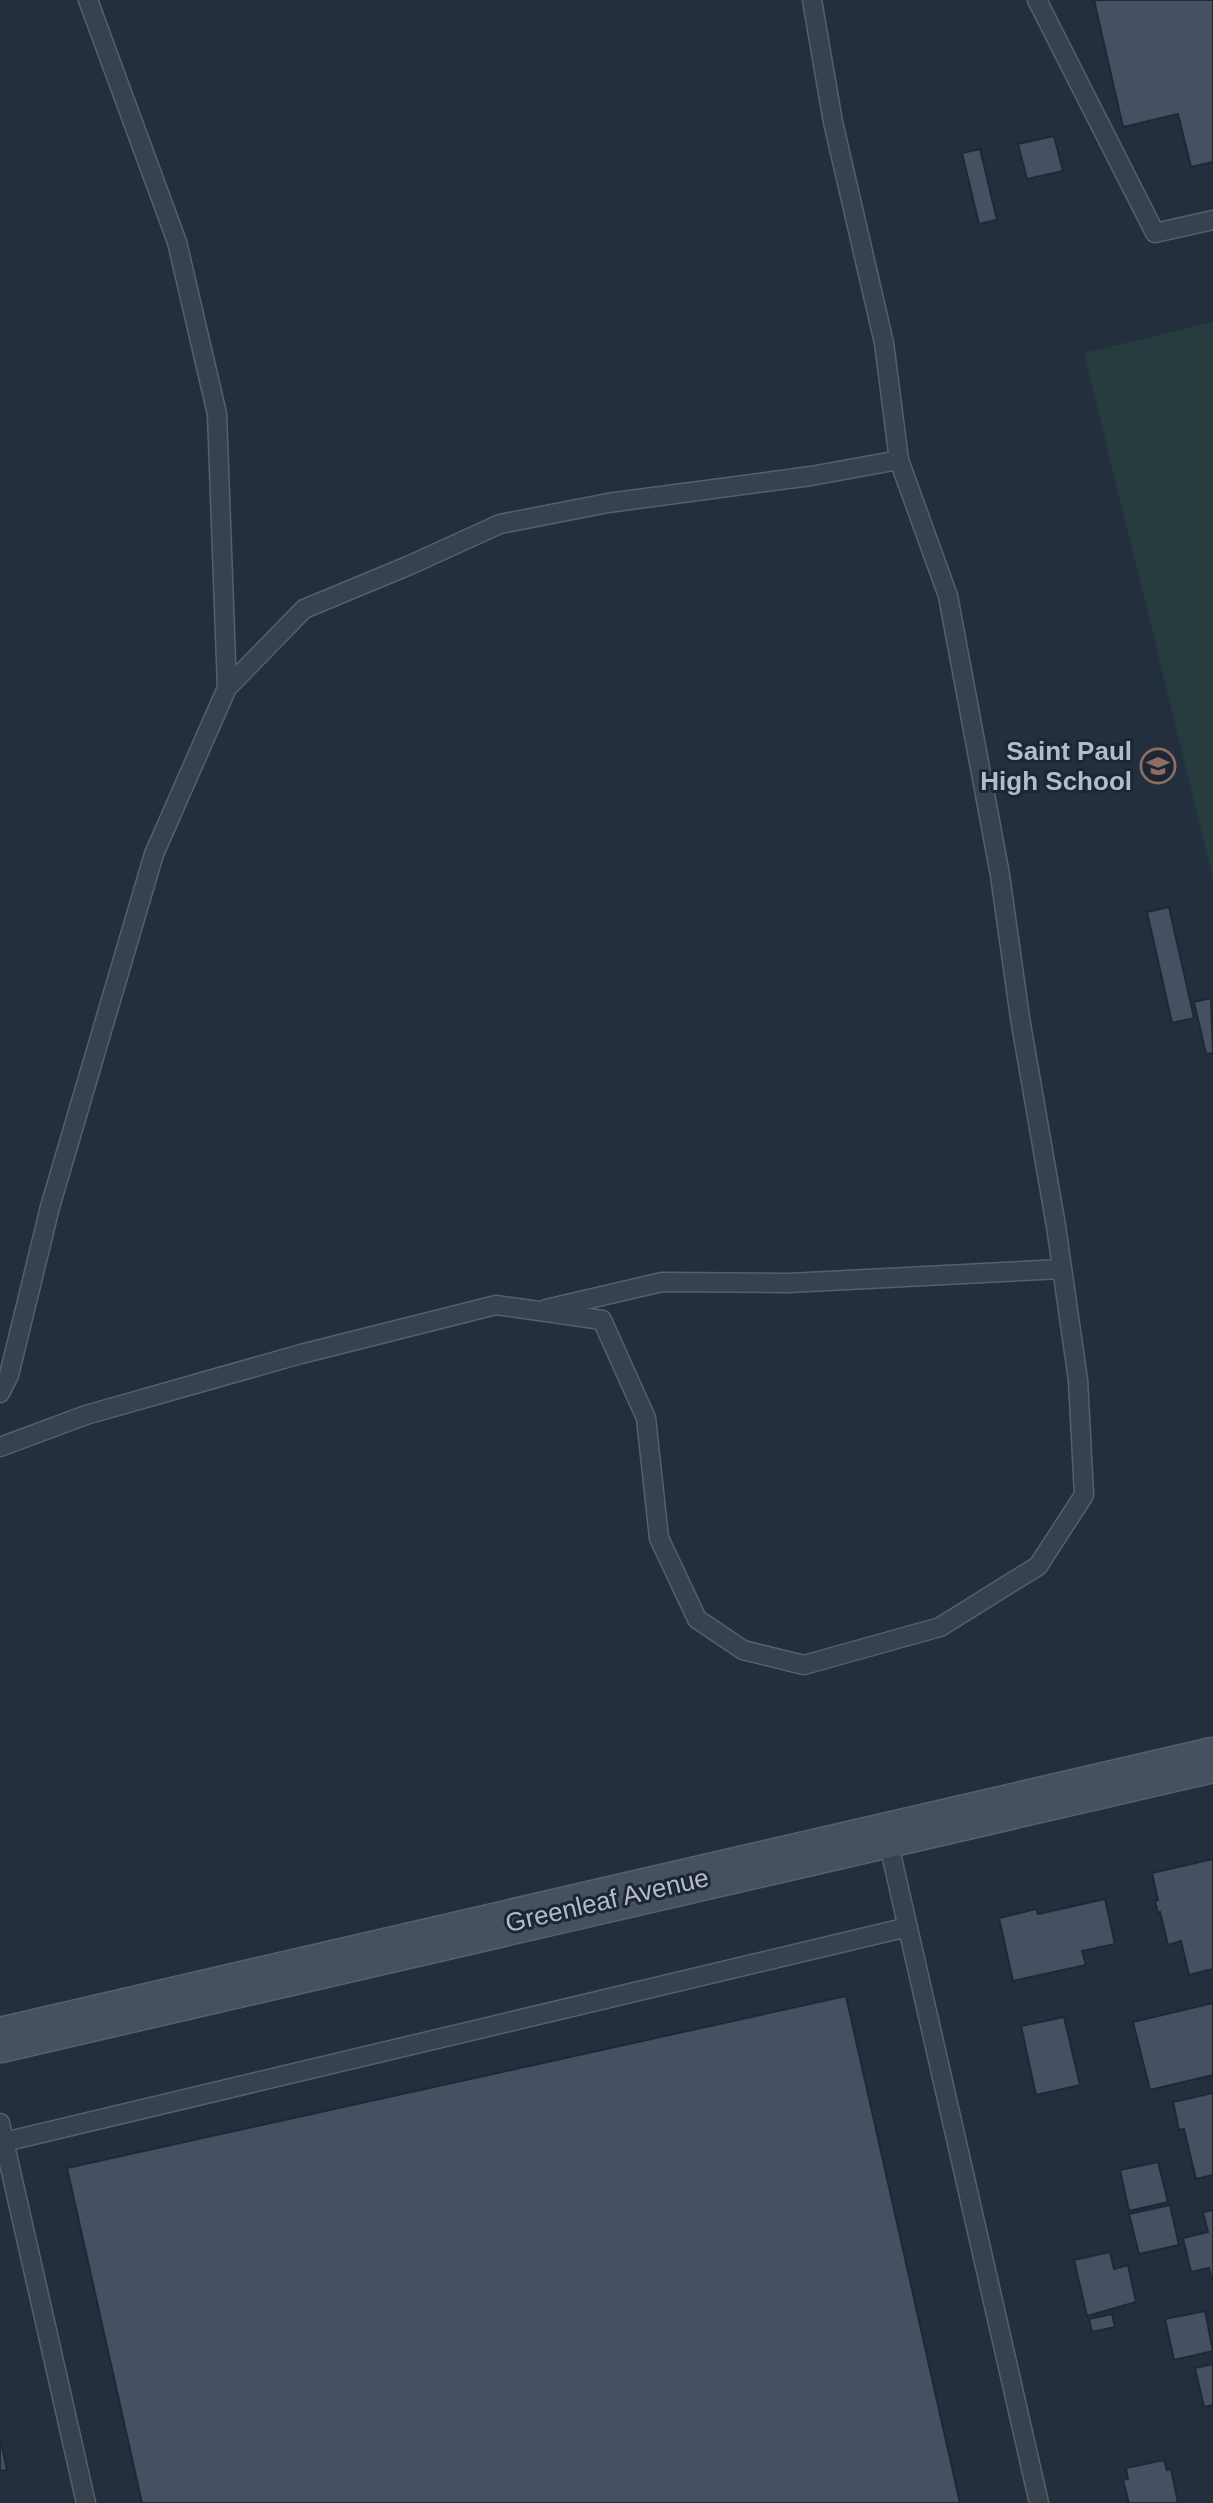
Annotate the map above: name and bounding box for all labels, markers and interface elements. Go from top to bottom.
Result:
place label: Saint Paul High School [980,736,1132,796]
school or university icon: Saint Paul High School [1139,747,1177,785]
street label: Greenleaf Avenue [502,1862,712,1938]

